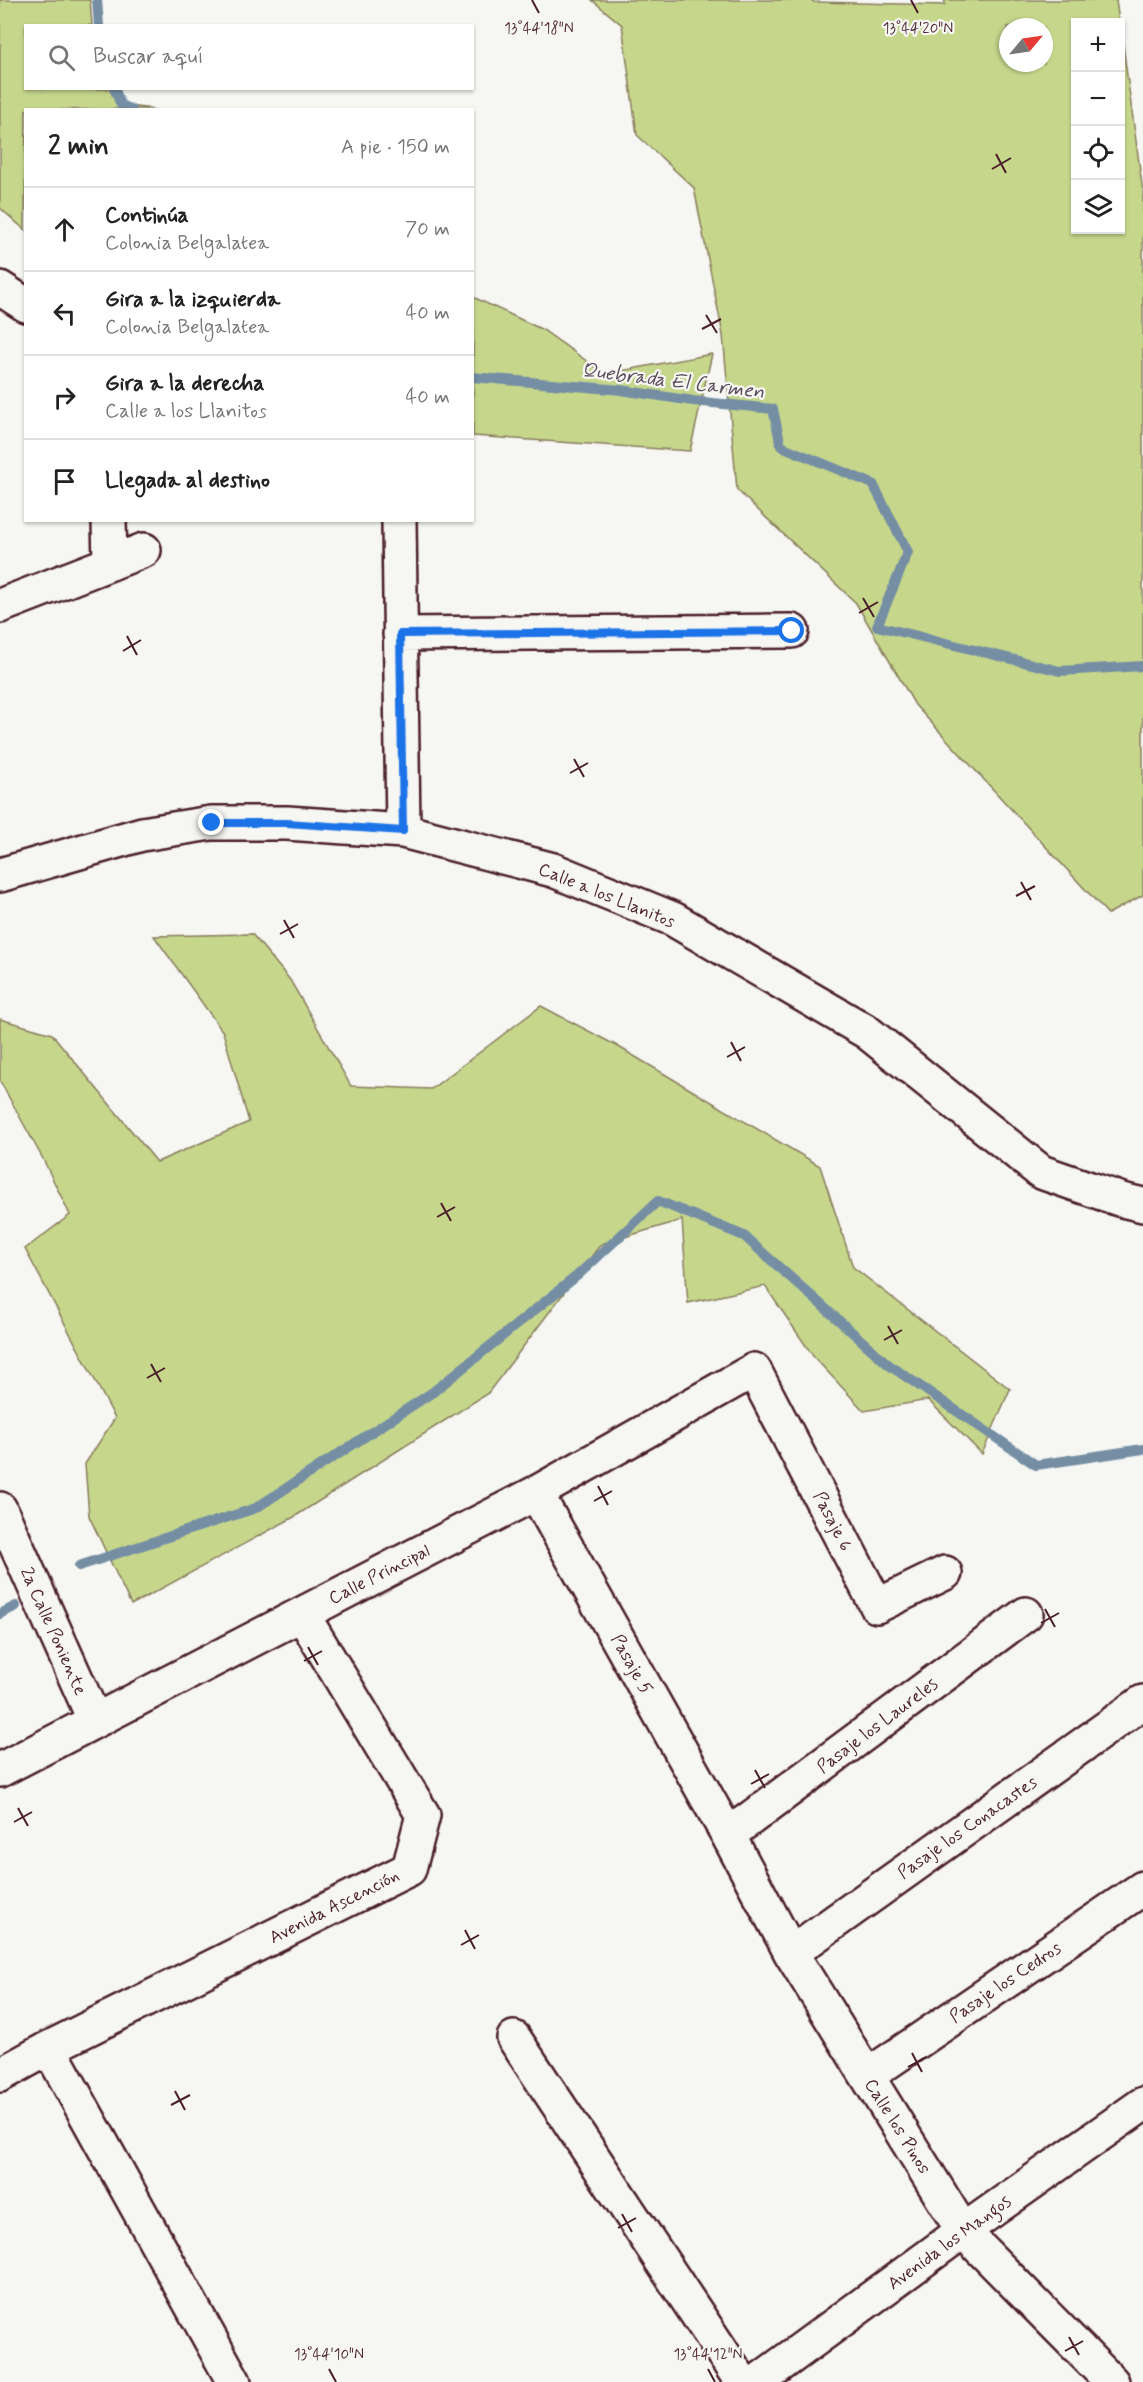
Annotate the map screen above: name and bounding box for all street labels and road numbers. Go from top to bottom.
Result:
street label: Calle a los Llanitos [535,858,679,934]
street label: Pasaje 6 [807,1488,857,1555]
street label: Calle Principal [325,1539,434,1611]
street label: 2a Calle Poniente [14,1564,92,1699]
street label: Pasaje 5 [605,1630,658,1699]
street label: Pasaje los Laureles [812,1672,943,1779]
street label: Pasaje los Conacastes [893,1771,1042,1885]
street label: Avenida Ascención [265,1864,404,1950]
street label: Pasaje los Cedros [945,1937,1066,2029]
street label: Calle los Pinos [858,2074,936,2179]
street label: Avenida los Mangos [883,2190,1017,2297]

